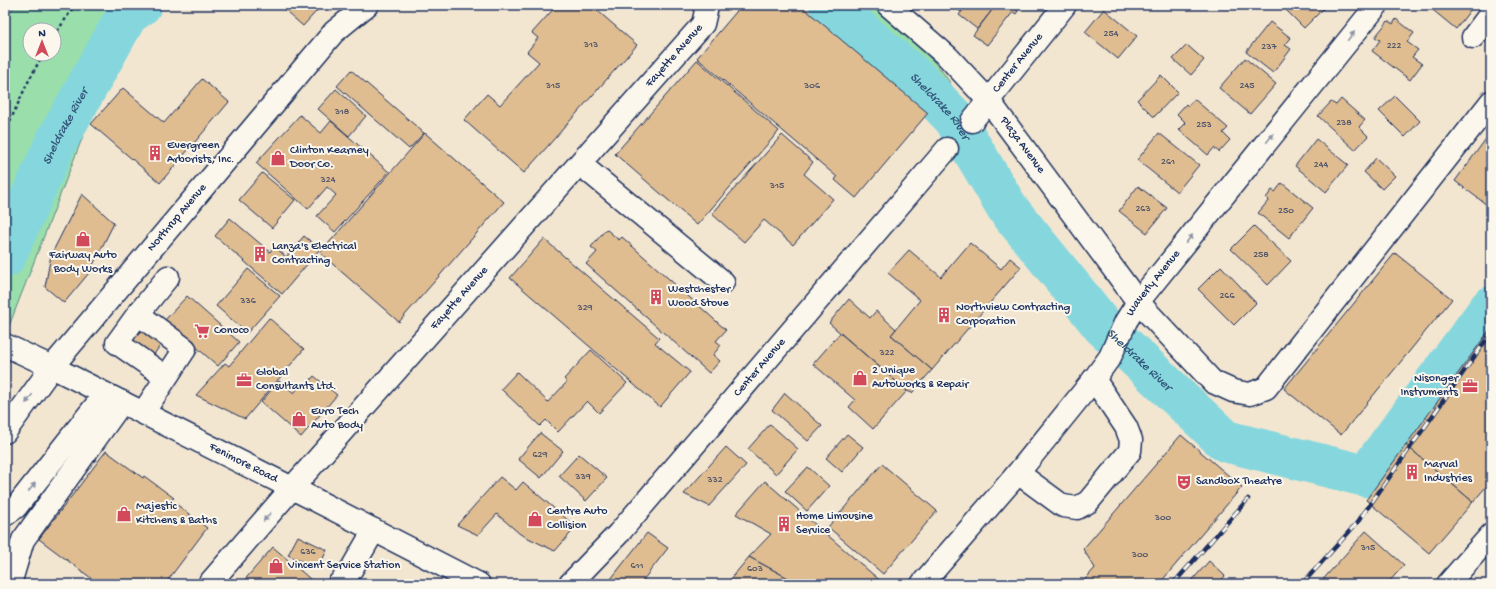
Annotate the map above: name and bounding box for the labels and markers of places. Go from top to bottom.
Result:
place label: Evergreen Arborists, Inc. [167,139,235,167]
building icon: Evergreen Arborists, Inc. [146,144,164,162]
place label: Clinton Kearney Door Co. [289,144,369,172]
shop icon: Clinton Kearney Door Co. [269,149,287,167]
shop icon: Fairway Auto Body Works [74,230,92,248]
place label: Lanza's Electrical Contracting [272,240,357,268]
building icon: Lanza's Electrical Contracting [251,245,269,263]
place label: Fairway Auto Body Works [48,249,117,277]
place label: Westchester Wood Stove [668,283,732,311]
building icon: Westchester Wood Stove [647,288,665,306]
place label: Northview Contracting Corporation [956,301,1070,329]
building icon: Northview Contracting Corporation [935,306,953,324]
supermarket icon: Conoco [193,322,211,340]
place label: Conoco [214,324,249,338]
place label: 2 Unique Autoworks & Repair [872,364,970,392]
place label: Global Consultants Ltd. [256,366,337,394]
shop icon: 2 Unique Autoworks & Repair [851,369,869,387]
office icon: Global Consultants Ltd. [235,371,253,389]
place label: Nisonger Instruments [1400,372,1460,400]
office icon: Nisonger Instruments [1461,377,1479,395]
place label: Euro Tech Auto Body [311,405,363,433]
shop icon: Euro Tech Auto Body [290,410,308,428]
place label: Marval Industries [1424,458,1473,486]
building icon: Marval Industries [1403,463,1421,481]
theatre icon: Sandbox Theatre [1175,473,1193,491]
place label: Sandbox Theatre [1196,475,1283,489]
place label: Majestic Kitchens & Baths [136,500,217,528]
shop icon: Majestic Kitchens & Baths [115,505,133,523]
place label: Centre Auto Collision [547,505,607,533]
shop icon: Centre Auto Collision [526,510,544,528]
place label: Home Limousine Service [796,510,874,538]
building icon: Home Limousine Service [775,515,793,533]
shop icon: Vincent Service Station [267,557,285,575]
place label: Vincent Service Station [287,559,401,573]

